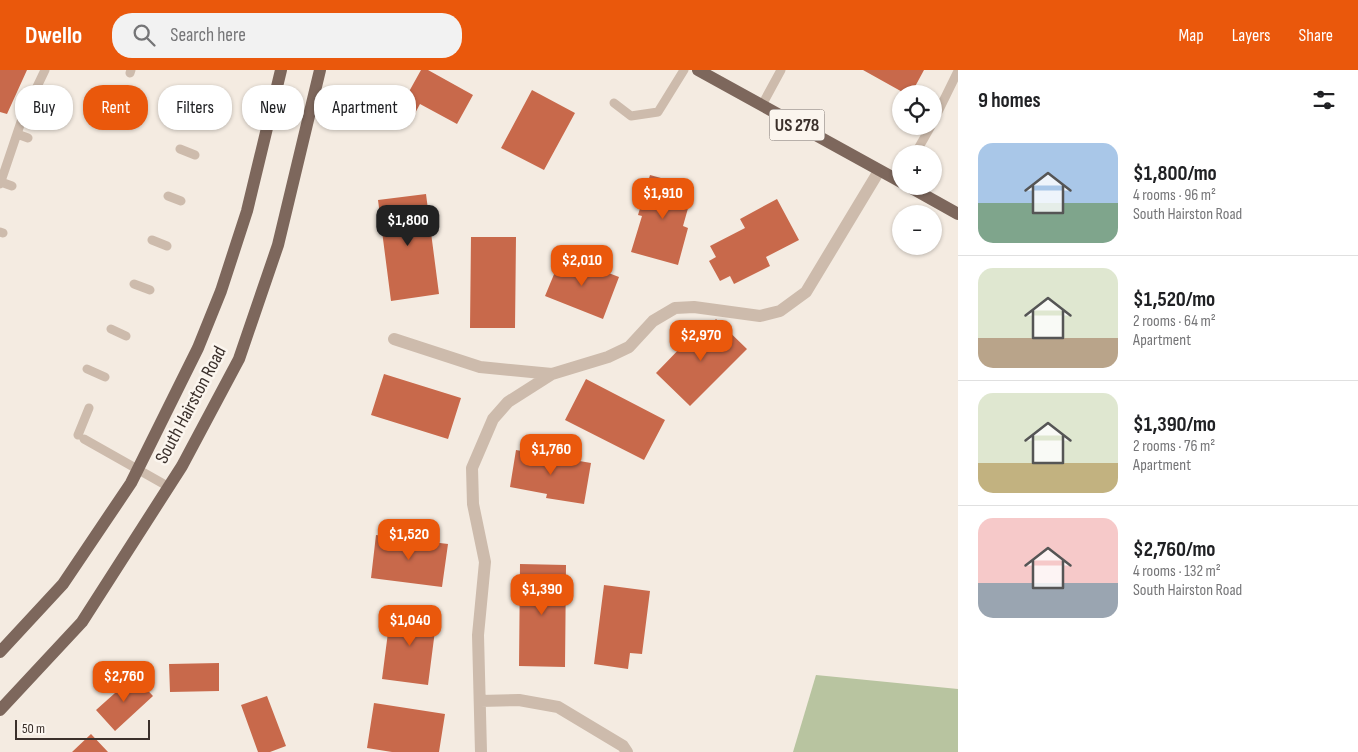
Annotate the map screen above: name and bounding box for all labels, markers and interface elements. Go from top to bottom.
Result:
search box [112,13,462,58]
text: Dwello [25,21,82,50]
icon: search [130,21,158,49]
text: Search here [170,24,246,47]
text: Map [1179,25,1204,46]
text: Layers [1232,25,1271,46]
text: Share [1299,25,1333,46]
chip: Buy [15,85,73,130]
chip: Rent [83,85,148,130]
chip: Filters [158,85,232,130]
chip: New [242,85,304,130]
chip: Apartment [314,85,416,130]
map controls [892,85,942,255]
button: locate [892,85,942,135]
icon: filters [1310,86,1338,114]
text: 9 homes [978,88,1041,113]
road number: US 278 [770,110,824,140]
button: + [892,145,942,195]
text: $1,800/mo [1133,161,1217,186]
icon: home [1018,163,1078,223]
pin: $1,910 [622,178,704,220]
text: $1,910 [643,184,683,203]
text: 4 rooms · 96 m² [1133,186,1216,205]
pin: $1,800 [367,204,449,247]
button: − [892,205,942,255]
text: South Hairston Road [1133,205,1242,224]
text: $1,800 [387,211,429,230]
pin: $2,010 [541,244,623,287]
text: $2,010 [562,251,602,270]
text: $1,520/mo [1133,287,1215,312]
icon: home [1018,288,1078,348]
text: 2 rooms · 64 m² [1133,312,1216,331]
pin: $2,970 [660,320,742,362]
text: $2,970 [681,326,721,345]
text: Apartment [1133,331,1191,350]
street label: South Hairston Road [150,342,232,468]
text: $1,390/mo [1133,412,1216,437]
icon: home [1018,413,1078,473]
pin: $1,760 [510,434,592,476]
text: 2 rooms · 76 m² [1133,437,1215,456]
text: $1,760 [531,440,571,459]
text: Apartment [1133,456,1191,475]
pin: $1,520 [368,518,450,561]
text: $1,520 [389,525,429,544]
text: $2,760/mo [1133,537,1216,562]
icon: home [1018,538,1078,598]
text: 4 rooms · 132 m² [1133,562,1221,581]
pin: $1,390 [501,574,583,616]
text: $1,390 [522,580,562,599]
text: South Hairston Road [1133,581,1242,600]
pin: $1,040 [369,604,451,647]
text: $1,040 [389,611,431,630]
pin: $2,760 [83,660,165,703]
text: $2,760 [104,667,144,686]
scale bar [15,717,150,740]
text: 50 m [22,720,45,737]

